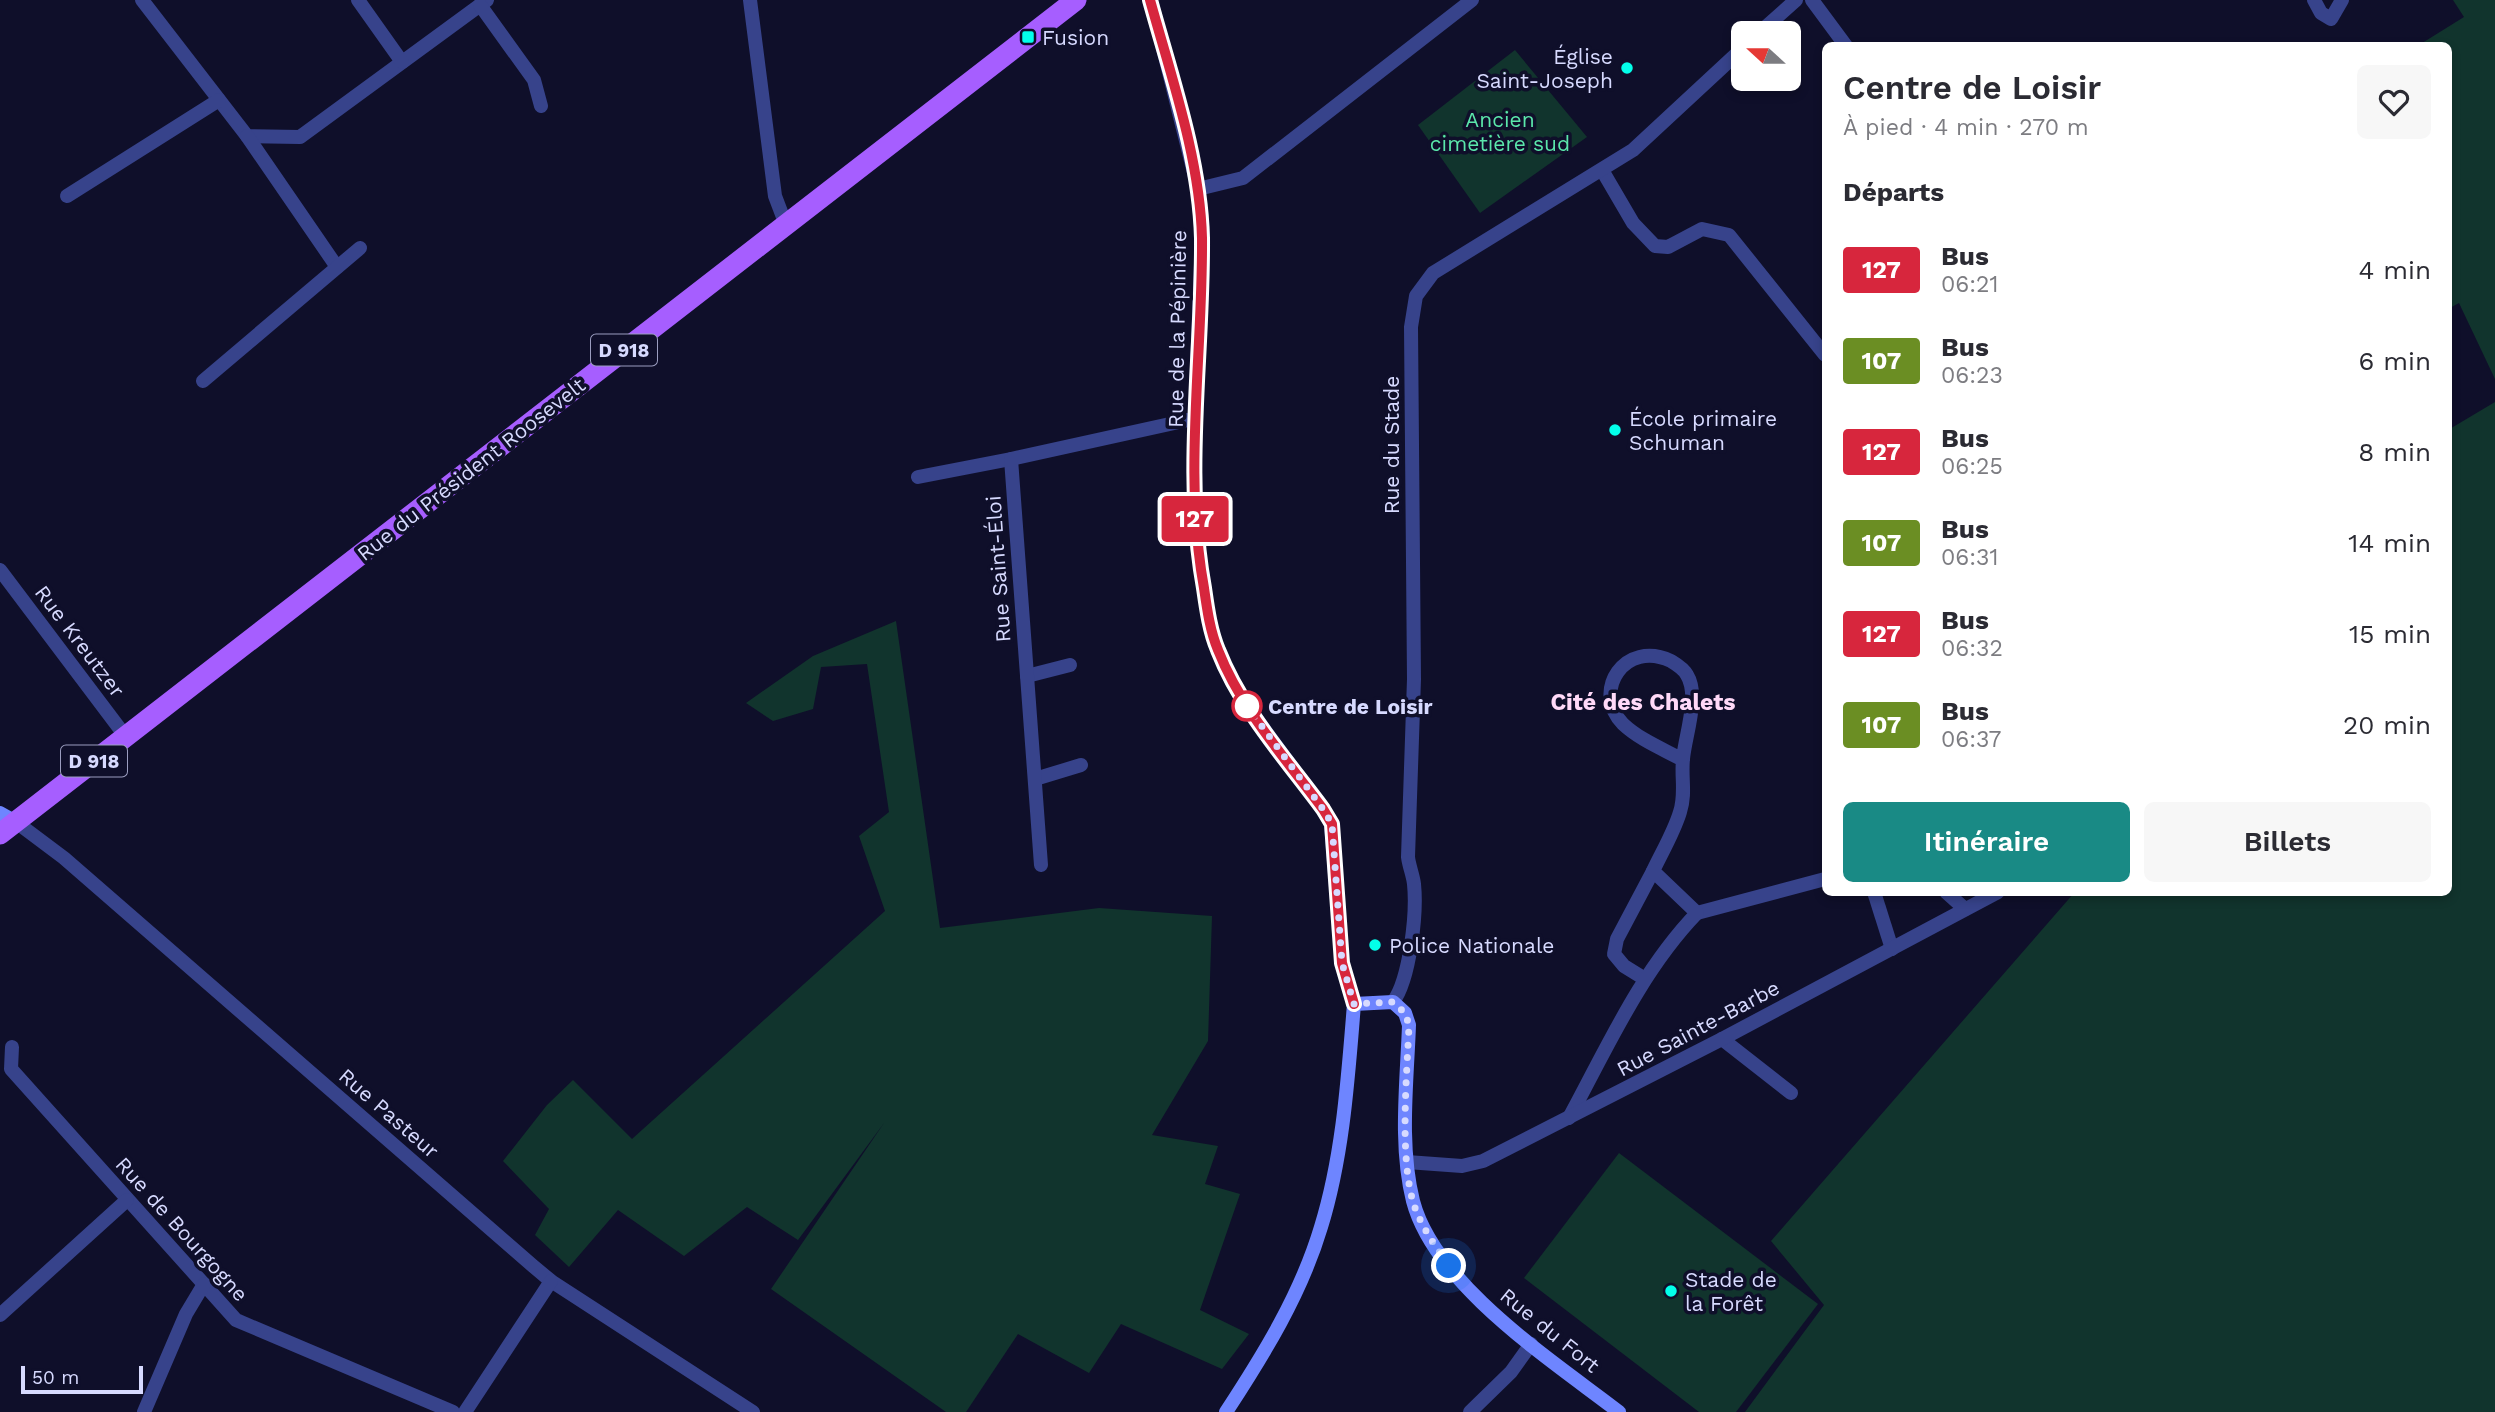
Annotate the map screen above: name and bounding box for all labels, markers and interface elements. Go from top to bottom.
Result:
north arrow [1731,21,1801,91]
map controls [1731,21,1801,91]
place label: Fusion [1042,25,1109,50]
marker: Fusion [1020,29,1036,45]
place label: Église Saint-Joseph [1477,44,1613,93]
marker: Église Saint-Joseph [1619,60,1635,76]
button: heart [2357,65,2431,139]
text: Centre de Loisir [1843,68,2101,107]
park label: Ancien cimetière sud [1430,107,1570,156]
text: À pied · 4 min · 270 m [1843,114,2089,141]
text: Départs [1843,177,1944,207]
street label: Rue de la Pépinière [1163,230,1191,428]
text: Bus [1941,241,1989,271]
text: 4 min [2358,255,2431,285]
text: 127 [1862,256,1901,284]
text: 06:21 [1941,271,1998,298]
text: Bus [1941,332,1989,362]
road number: D 918 [591,334,657,366]
text: 6 min [2359,346,2431,376]
text: 107 [1862,347,1901,375]
text: 06:23 [1941,362,2003,389]
street label: Rue du Président Roosevelt [352,372,590,566]
street label: Rue du Stade [1379,376,1404,514]
place label: École primaire Schuman [1629,406,1777,455]
marker: École primaire Schuman [1607,422,1623,438]
text: Bus [1941,423,1989,453]
text: 8 min [2358,437,2431,467]
text: 127 [1862,438,1901,466]
text: 06:25 [1941,453,2003,480]
street label: Rue Saint-Éloi [980,495,1016,643]
line badge: 127 [1155,496,1235,542]
text: 127 [1176,505,1214,533]
text: Bus [1941,514,1989,544]
text: 14 min [2348,528,2431,558]
text: 107 [1862,529,1901,557]
text: 06:31 [1941,544,1998,571]
street label: Rue Kreutzer [30,580,130,702]
text: Bus [1941,605,1989,635]
text: 15 min [2349,619,2431,649]
text: 127 [1862,620,1901,648]
text: 06:32 [1941,635,2003,662]
district label: Cité des Chalets [1550,689,1736,716]
marker: Centre de Loisir [1232,691,1262,721]
place label: Centre de Loisir [1268,694,1433,719]
text: Bus [1941,696,1989,726]
text: 20 min [2343,710,2431,740]
text: 107 [1862,711,1901,739]
text: 06:37 [1941,726,2002,753]
road number: D 918 [61,746,127,776]
button: Itinéraire [1843,802,2130,882]
button: Billets [2144,802,2431,882]
place label: Police Nationale [1389,933,1554,958]
marker: Police Nationale [1367,937,1383,953]
street label: Rue Sainte-Barbe [1612,975,1784,1081]
street label: Rue Pasteur [334,1063,444,1163]
street label: Rue de Bourgogne [111,1152,253,1306]
your location [1431,1248,1466,1283]
place label: Stade de la Forêt [1685,1267,1777,1316]
street label: Rue du Fort [1495,1282,1605,1378]
marker: Stade de la Forêt [1663,1283,1679,1299]
scale bar [21,1363,144,1395]
text: 50 m [32,1366,79,1389]

